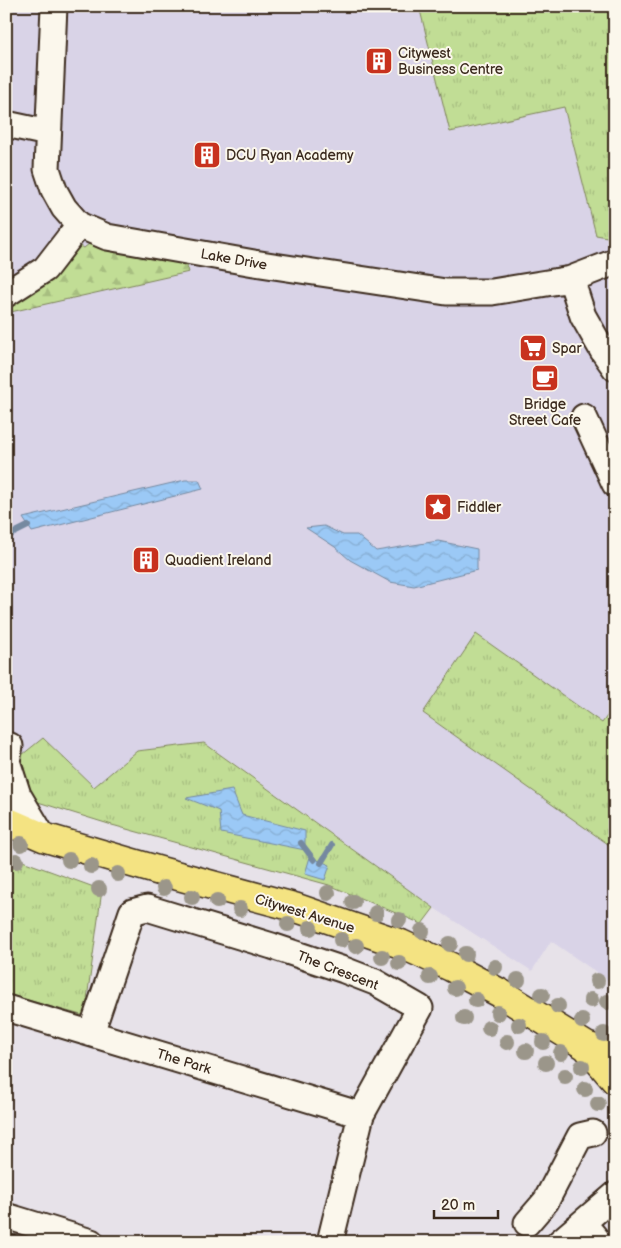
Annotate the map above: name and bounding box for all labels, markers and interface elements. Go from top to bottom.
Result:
place label: Citywest Business Centre [398,45,503,78]
building icon: Citywest Business Centre [364,46,394,76]
building icon: DCU Ryan Academy [192,140,222,170]
place label: DCU Ryan Academy [226,147,354,164]
street label: Lake Drive [199,245,268,274]
supermarket icon: Spar [518,333,548,363]
place label: Spar [552,340,583,357]
cafe icon: Bridge Street Cafe [530,363,560,393]
place label: Bridge Street Cafe [509,396,581,429]
place icon: Fiddler [423,492,453,522]
place label: Fiddler [457,499,502,516]
building icon: Quadient Ireland [131,545,161,575]
place label: Quadient Ireland [165,552,271,569]
street label: Citywest Avenue [253,890,357,937]
street label: The Crescent [295,947,382,994]
street label: The Park [155,1045,213,1078]
scale bar [434,1188,497,1220]
text: 20 m [441,1196,475,1215]

